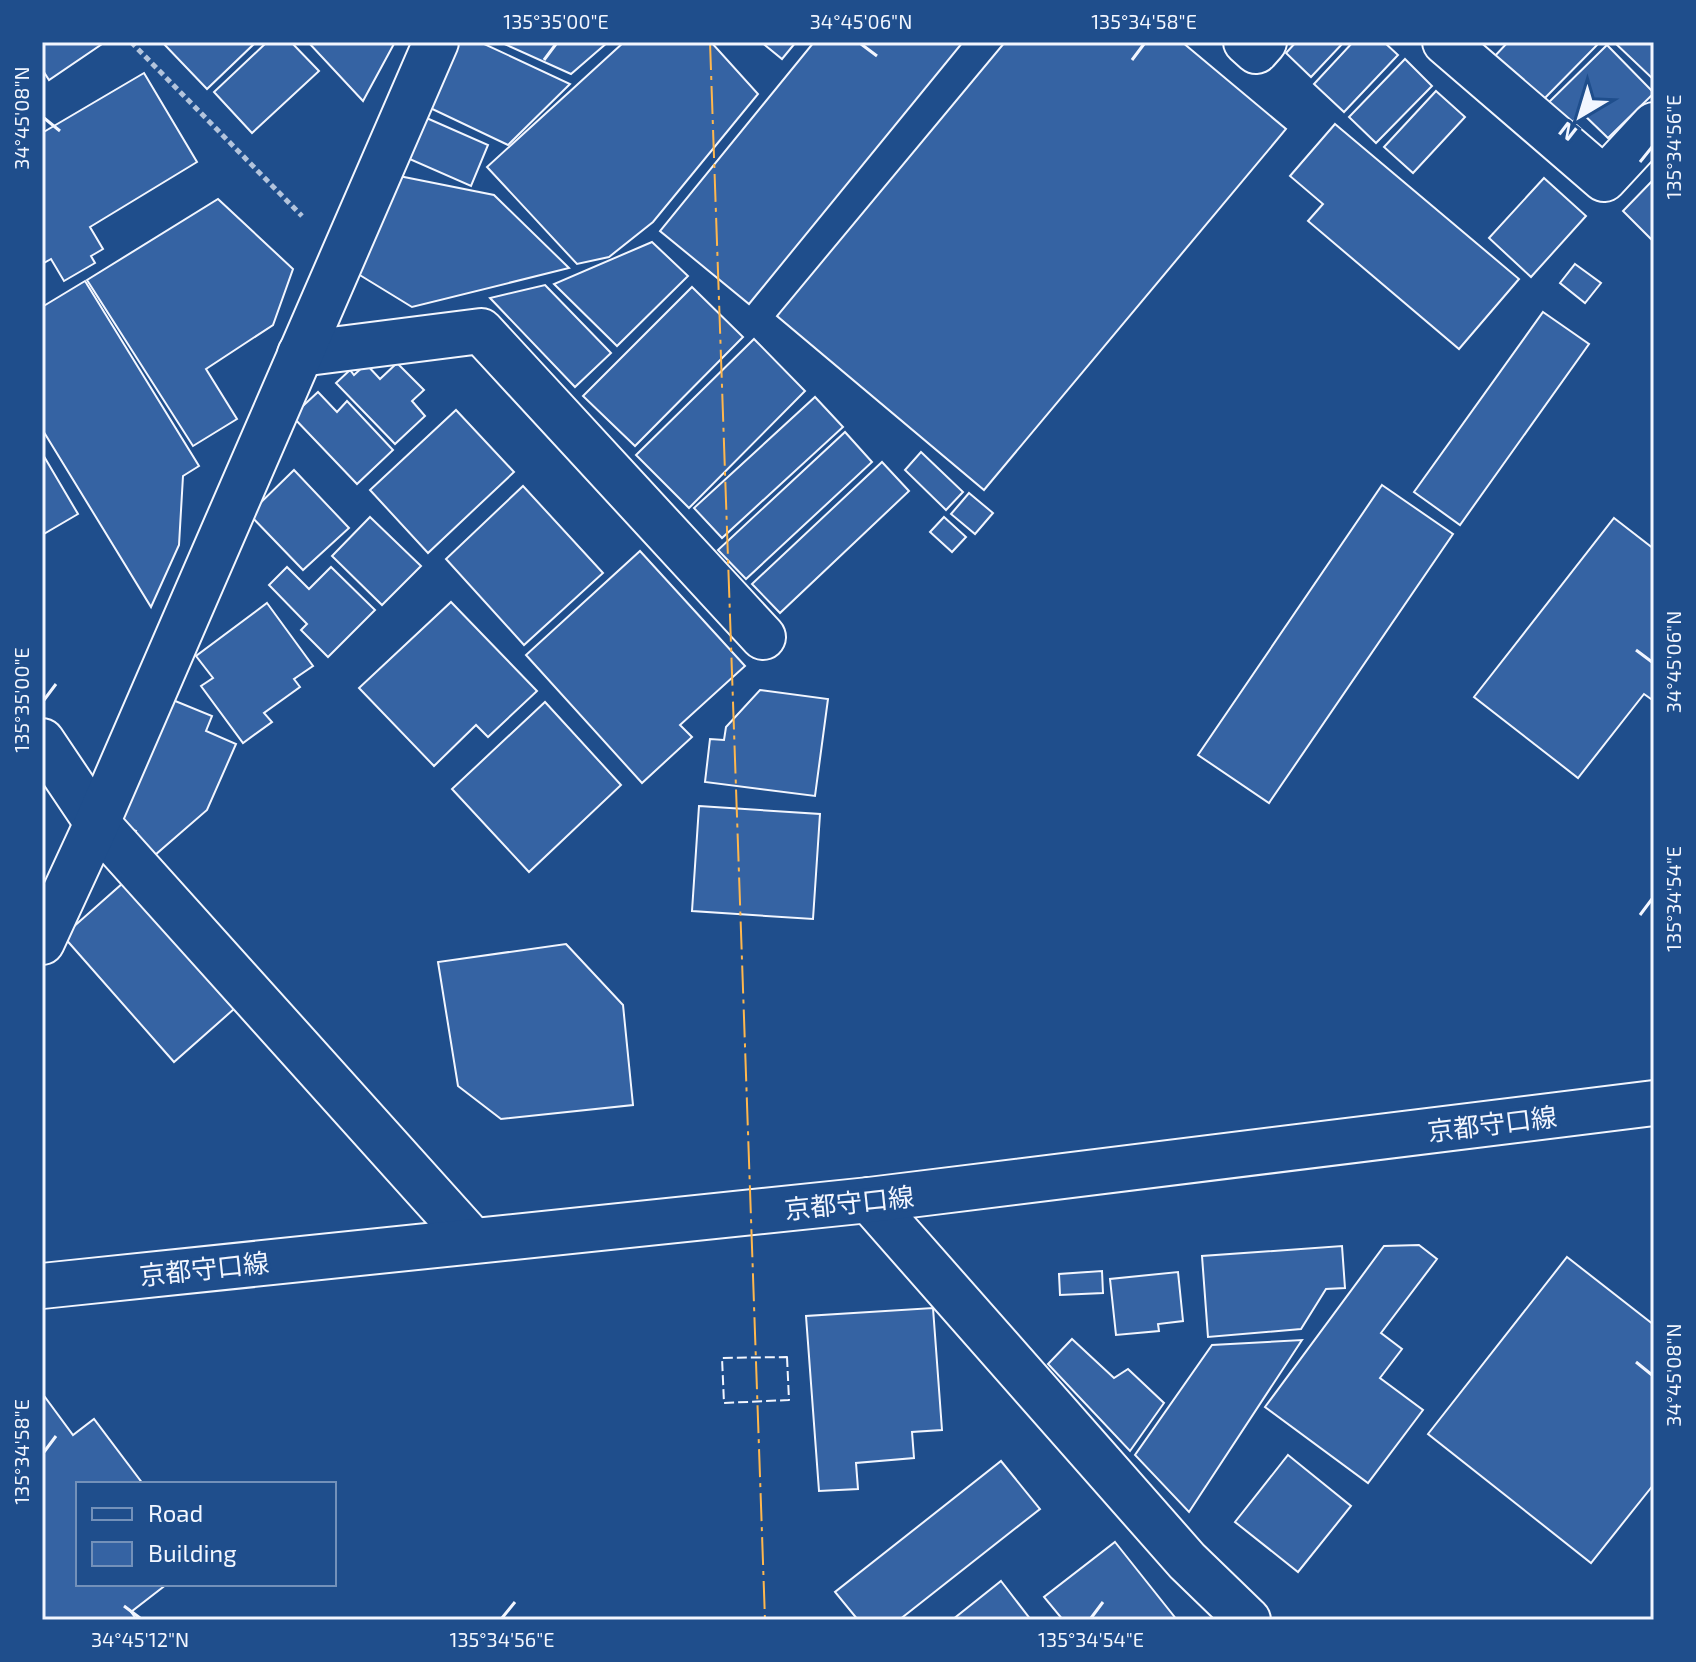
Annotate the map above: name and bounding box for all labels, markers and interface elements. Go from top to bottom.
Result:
text: 135°35'00"E [503,9,609,33]
text: 34°45'06"N [810,9,912,33]
text: 135°34'58"E [1091,9,1197,33]
text: 34°45'08"N [9,66,33,170]
north arrow [1540,76,1620,156]
text: 135°34'56"E [1661,95,1685,200]
text: N [1553,117,1581,148]
text: 34°45'06"N [1661,611,1685,713]
text: 135°35'00"E [9,647,33,753]
text: 135°34'54"E [1661,846,1685,952]
street label: 京都守口線 [1426,1100,1558,1146]
street label: 京都守口線 [783,1180,915,1224]
street label: 京都守口線 [138,1246,270,1290]
text: 34°45'08"N [1661,1323,1685,1427]
text: 135°34'58"E [9,1399,33,1505]
legend [76,1482,336,1586]
text: Road [148,1498,203,1527]
text: Building [148,1538,237,1567]
text: 34°45'12"N [91,1627,189,1651]
text: 135°34'56"E [450,1627,555,1651]
text: 135°34'54"E [1038,1627,1144,1651]

